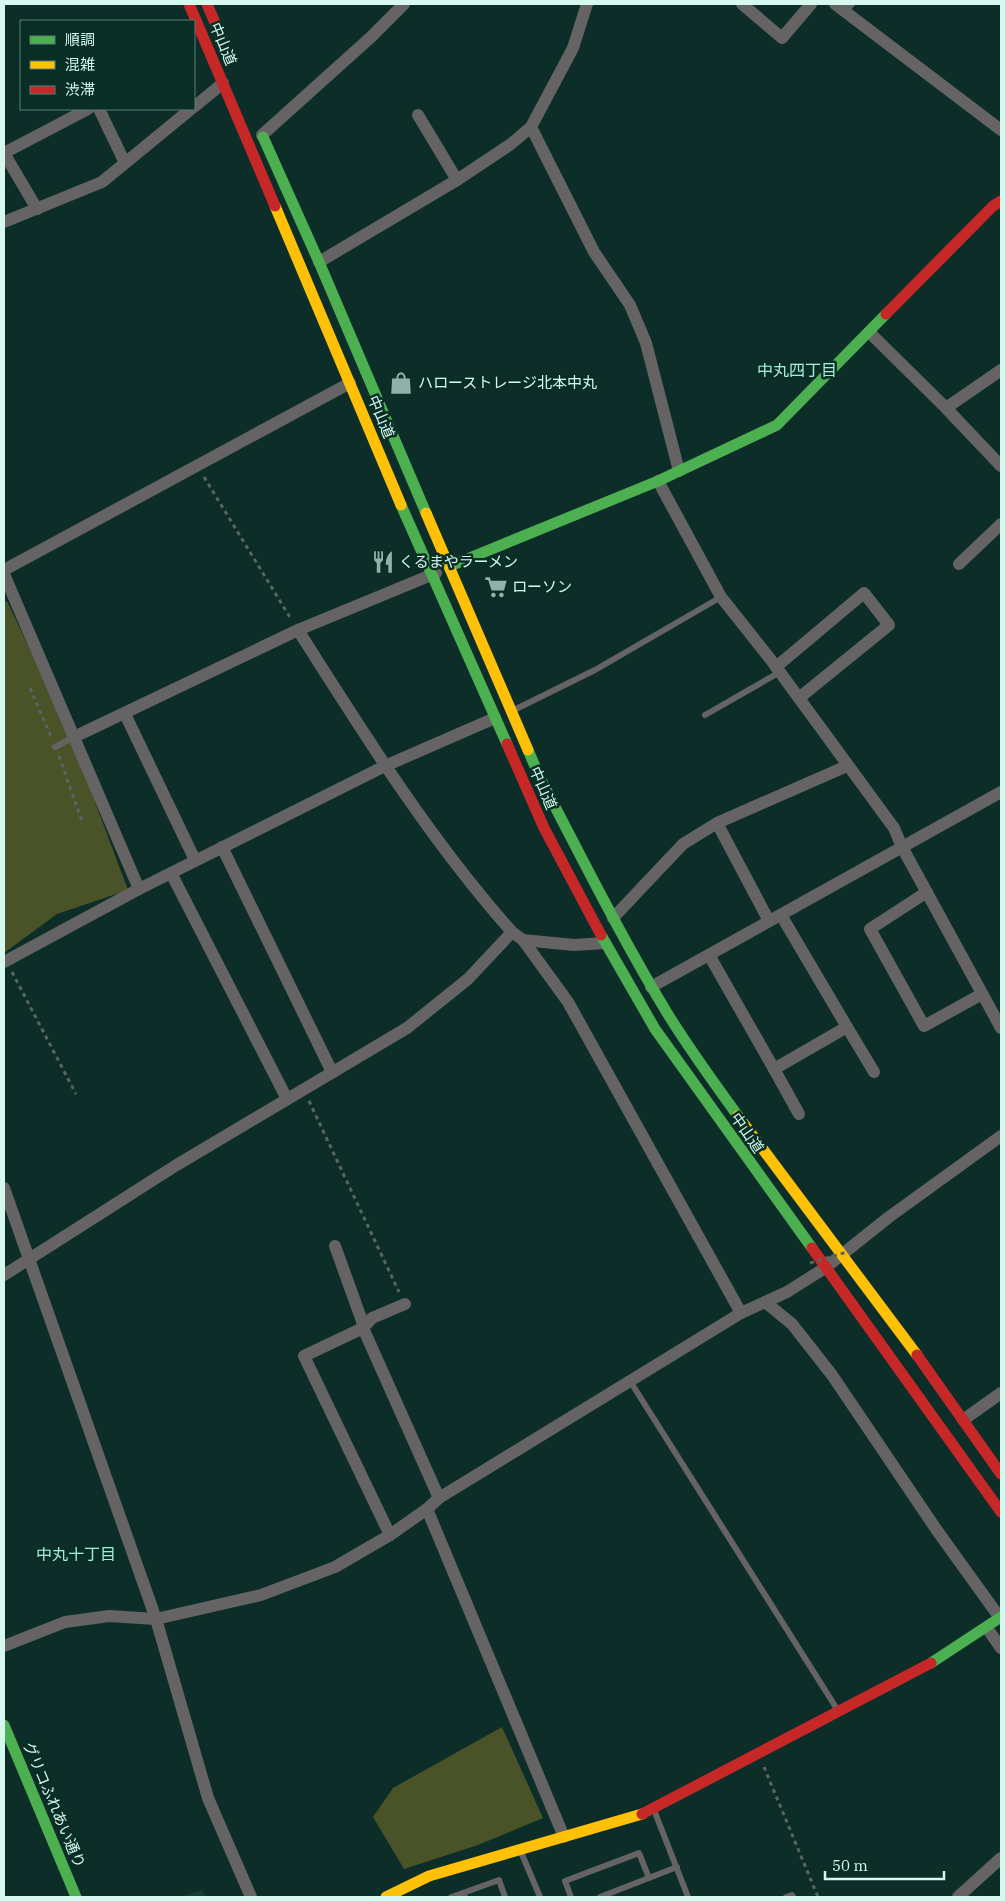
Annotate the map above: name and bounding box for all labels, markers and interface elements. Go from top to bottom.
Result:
street label: 中山道 [206,19,241,68]
legend [20,20,195,110]
text: 順調 [65,30,95,49]
text: 混雑 [65,55,95,74]
text: 渋滞 [65,80,95,99]
district label: 中丸四丁目 [757,360,837,380]
shop icon: ハローストレージ北本中丸 [388,370,414,396]
place label: ハローストレージ北本中丸 [418,373,597,392]
street label: 中山道 [364,392,399,441]
restaurant icon: くるまやラーメン [370,549,396,575]
place label: くるまやラーメン [399,552,518,571]
supermarket icon: ローソン [483,574,509,600]
place label: ローソン [512,577,572,596]
street label: 中山道 [526,763,561,812]
street label: 中山道 [727,1109,768,1157]
district label: 中丸十丁目 [36,1544,116,1564]
street label: グリコふれあい通り [19,1739,90,1871]
scale bar [825,1848,944,1880]
text: 50 m [832,1856,868,1875]

